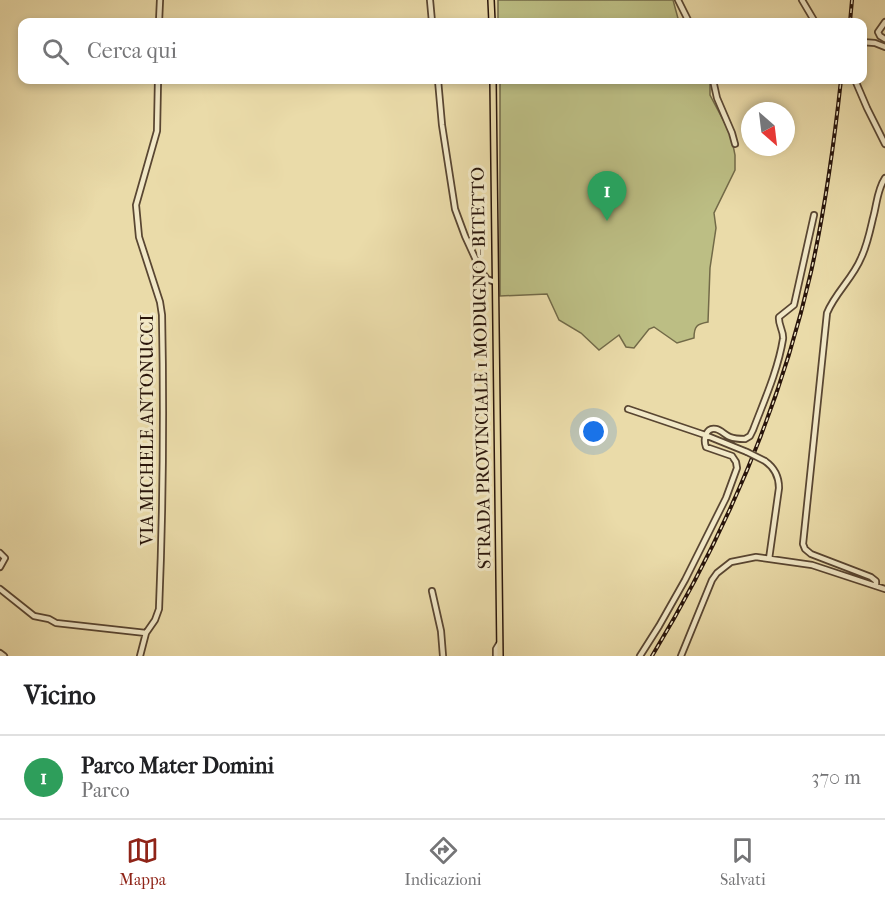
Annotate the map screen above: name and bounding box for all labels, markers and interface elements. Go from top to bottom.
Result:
search box [18,18,867,84]
icon: search [39,35,72,68]
text: Cerca qui [87,38,177,64]
north arrow [741,102,795,156]
street label: STRADA PROVINCIALE 1 MODUGNO - BITETTO [467,167,496,569]
pin: 1 [588,172,626,221]
street label: VIA MICHELE ANTONUCCI [137,315,158,546]
your location [579,417,608,446]
text: Vicino [24,680,96,711]
text: Parco Mater Domini [81,753,274,779]
text: 1 [40,766,47,789]
text: 370 m [811,766,861,789]
text: Parco [81,779,130,802]
tab: Mappa [119,834,166,889]
tab: Indicazioni [405,834,482,889]
tab: Salvati [720,834,766,889]

